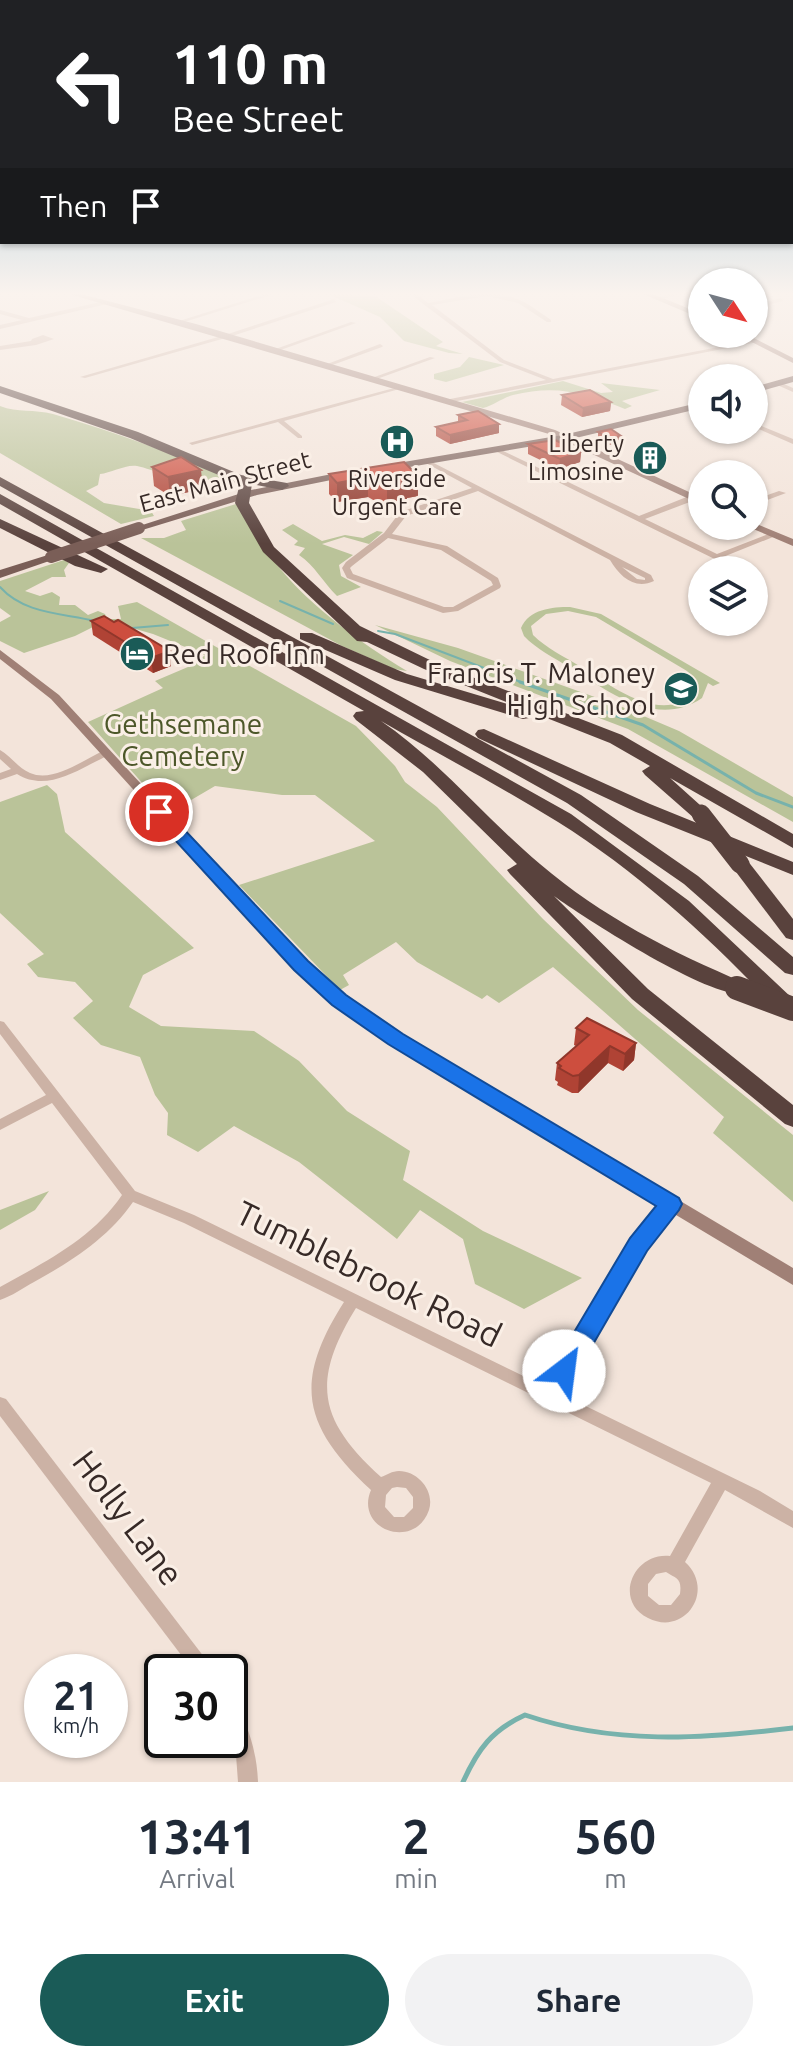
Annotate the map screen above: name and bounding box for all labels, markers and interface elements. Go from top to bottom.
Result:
icon: left [40,32,144,136]
text: 110 m [172,32,328,95]
text: Bee Street [172,98,343,139]
icon: arrive [124,184,168,228]
text: Then [40,189,108,223]
north arrow [688,268,768,348]
map controls [688,268,768,636]
button: sound [688,364,768,444]
hospital icon: Riverside Urgent Care [378,423,416,461]
place label: Liberty Limosine [528,430,624,485]
building icon: Liberty Limosine [631,439,669,477]
street label: East Main Street [136,446,314,517]
button: search [688,460,768,540]
place label: Riverside Urgent Care [332,465,462,520]
button: layers [688,556,768,636]
hotel icon: Red Roof Inn [118,635,156,673]
place label: Red Roof Inn [163,638,325,669]
place label: Francis T. Maloney High School [427,657,655,720]
school or university icon: Francis T. Maloney High School [662,670,700,708]
park label: Gethsemane Cemetery [104,708,262,771]
pin [125,778,193,846]
icon: arrive [137,790,181,834]
street label: Tumblebrook Road [231,1192,508,1354]
position arrow [522,1329,606,1413]
street label: Holly Lane [66,1443,192,1592]
speed limit sign: 30 [144,1654,248,1758]
text: 21 [53,1673,99,1718]
text: km/h [53,1714,99,1737]
text: 13:41 [137,1809,257,1863]
text: 2 [402,1809,429,1863]
text: 560 [575,1809,656,1863]
text: Arrival [159,1864,235,1893]
text: min [394,1864,438,1893]
text: m [604,1864,627,1893]
button: Exit [40,1954,389,2046]
button: Share [405,1954,753,2046]

